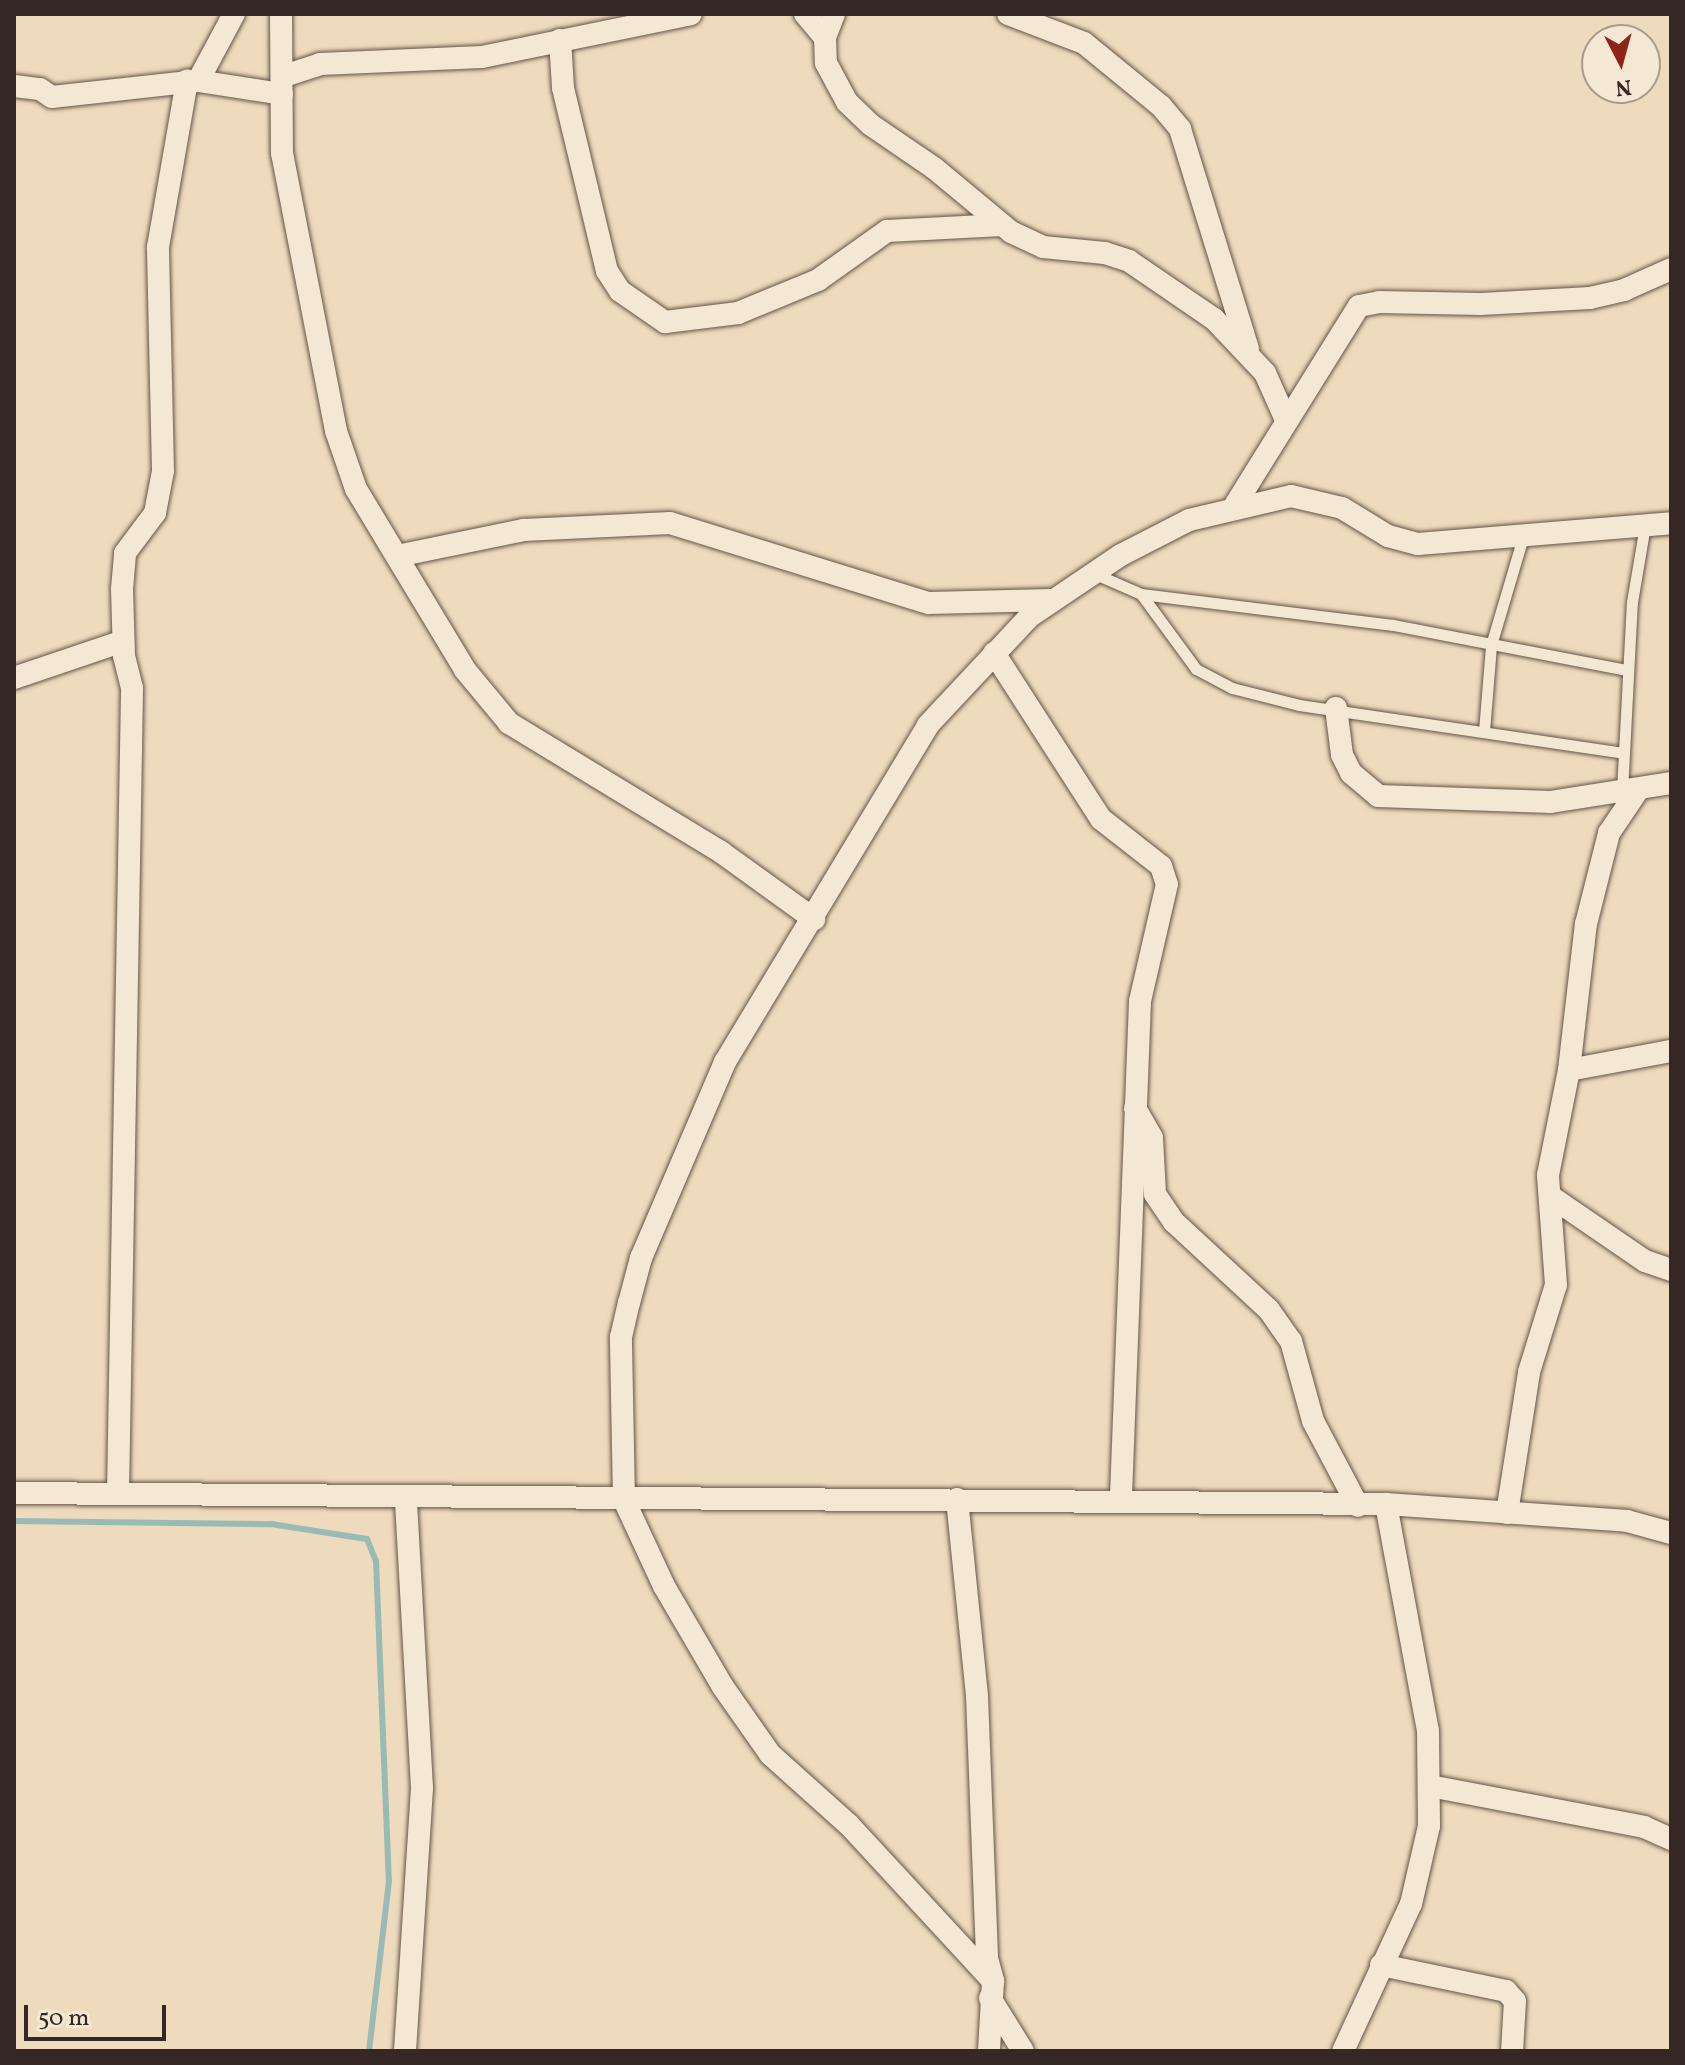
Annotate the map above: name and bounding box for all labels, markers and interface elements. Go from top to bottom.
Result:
north arrow [1581,24,1661,104]
text: N [1614,70,1633,103]
scale bar [28,1989,170,2039]
text: 50 m [38,2002,90,2036]

